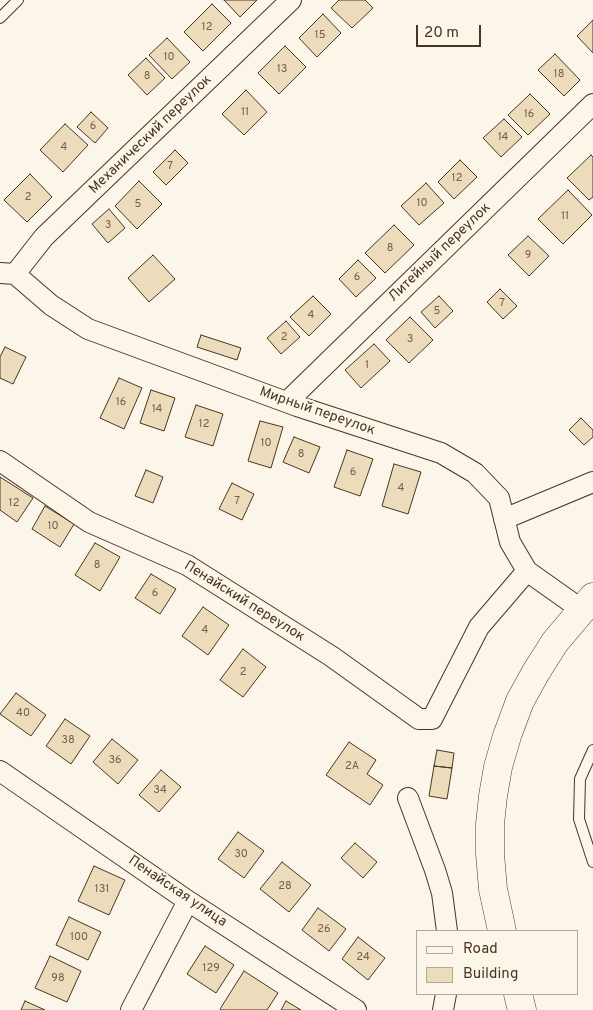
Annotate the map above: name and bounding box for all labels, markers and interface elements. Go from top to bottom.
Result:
scale bar [418,15,483,47]
house number: 12 [202,21,212,35]
text: 20 m [424,24,459,43]
house number: 15 [315,29,325,43]
house number: 10 [163,51,175,65]
house number: 13 [277,63,287,77]
house number: 18 [554,68,564,82]
house number: 8 [144,70,150,84]
street label: Механический переулок [86,72,216,198]
house number: 11 [241,106,249,120]
house number: 16 [524,108,534,122]
house number: 6 [90,120,96,134]
house number: 14 [498,131,508,145]
house number: 4 [61,141,67,155]
house number: 7 [167,160,173,174]
house number: 12 [452,172,462,186]
house number: 2 [25,191,31,205]
house number: 10 [416,197,428,211]
house number: 5 [135,198,141,212]
street label: Литейный переулок [385,200,495,306]
house number: 11 [561,210,569,224]
house number: 3 [105,219,111,233]
house number: 8 [387,242,393,256]
house number: 9 [525,249,531,263]
house number: 6 [354,271,360,285]
house number: 7 [499,297,505,311]
house number: 5 [434,305,440,319]
house number: 4 [308,309,314,323]
house number: 2 [281,331,287,345]
house number: 3 [407,333,413,347]
house number: 1 [365,359,369,373]
street label: Мирный переулок [257,384,377,440]
house number: 16 [116,396,126,410]
house number: 14 [152,403,162,417]
house number: 12 [199,418,209,432]
house number: 10 [260,437,272,451]
house number: 8 [298,448,304,462]
house number: 6 [350,466,356,480]
house number: 4 [398,482,404,496]
house number: 7 [234,495,240,509]
house number: 12 [9,497,19,511]
house number: 10 [47,520,59,534]
street label: Пенайский переулок [180,558,308,646]
house number: 8 [94,559,100,573]
house number: 6 [152,587,158,601]
house number: 4 [202,624,208,638]
house number: 2 [240,666,246,680]
house number: 40 [16,707,30,721]
house number: 38 [61,734,75,748]
house number: 36 [108,754,122,768]
house number: 2А [345,760,359,774]
house number: 34 [153,784,167,798]
house number: 30 [234,848,248,862]
street label: Пенайская улица [125,853,229,931]
house number: 28 [278,880,292,894]
house number: 131 [95,883,109,897]
house number: 26 [317,923,331,937]
legend [416,930,578,995]
house number: 100 [70,931,88,945]
text: Road [463,940,498,959]
house number: 24 [356,951,370,965]
house number: 129 [202,962,220,976]
text: Building [463,965,518,984]
house number: 98 [51,972,65,986]

